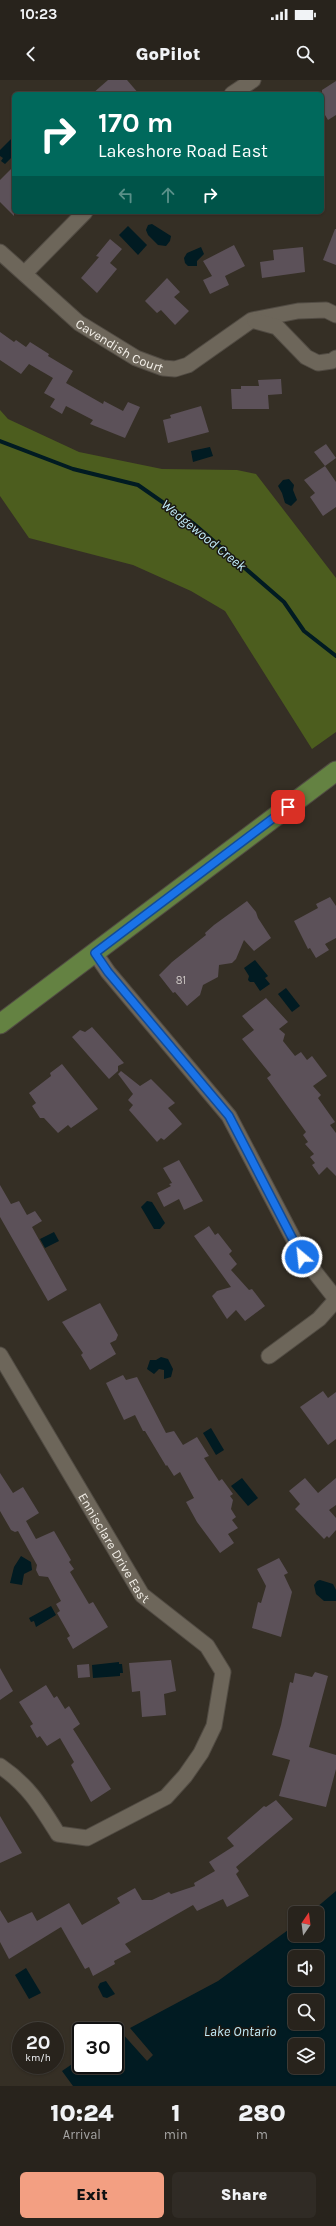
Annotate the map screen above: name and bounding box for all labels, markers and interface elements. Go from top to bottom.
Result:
text: 10:23 [20,5,57,23]
icon: back [20,43,42,65]
text: GoPilot [136,43,200,65]
icon: search [294,43,316,65]
text: 170 m [98,106,173,139]
icon: right [32,108,84,160]
text: Lakeshore Road East [98,140,268,162]
icon: left [115,184,137,206]
icon: ahead [157,184,179,206]
icon: right [199,184,221,206]
street label: Cavendish Court [73,316,166,376]
water label: Wedgewood Creek [158,496,250,575]
pin [271,790,305,824]
icon: arrive [277,796,299,818]
house number: 81 [176,974,186,987]
position arrow [281,1236,323,1278]
street label: Ennisclare Drive East [75,1490,153,1606]
north arrow [288,1906,324,1942]
map controls [288,1906,324,2074]
button: sound [288,1950,324,1986]
button: search [288,1994,324,2030]
speed limit sign: 30 [72,2022,124,2074]
water label: Lake Ontario [204,2023,276,2040]
text: 20 [26,2031,50,2054]
button: layers [288,2038,324,2074]
text: km/h [25,2052,51,2064]
text: 10:24 [50,2099,114,2127]
text: 1 [171,2099,180,2127]
text: 280 [238,2099,286,2127]
text: Arrival [63,2127,101,2142]
text: min [164,2127,188,2142]
text: m [256,2127,268,2142]
button: Exit [20,2172,164,2218]
button: Share [172,2172,316,2218]

